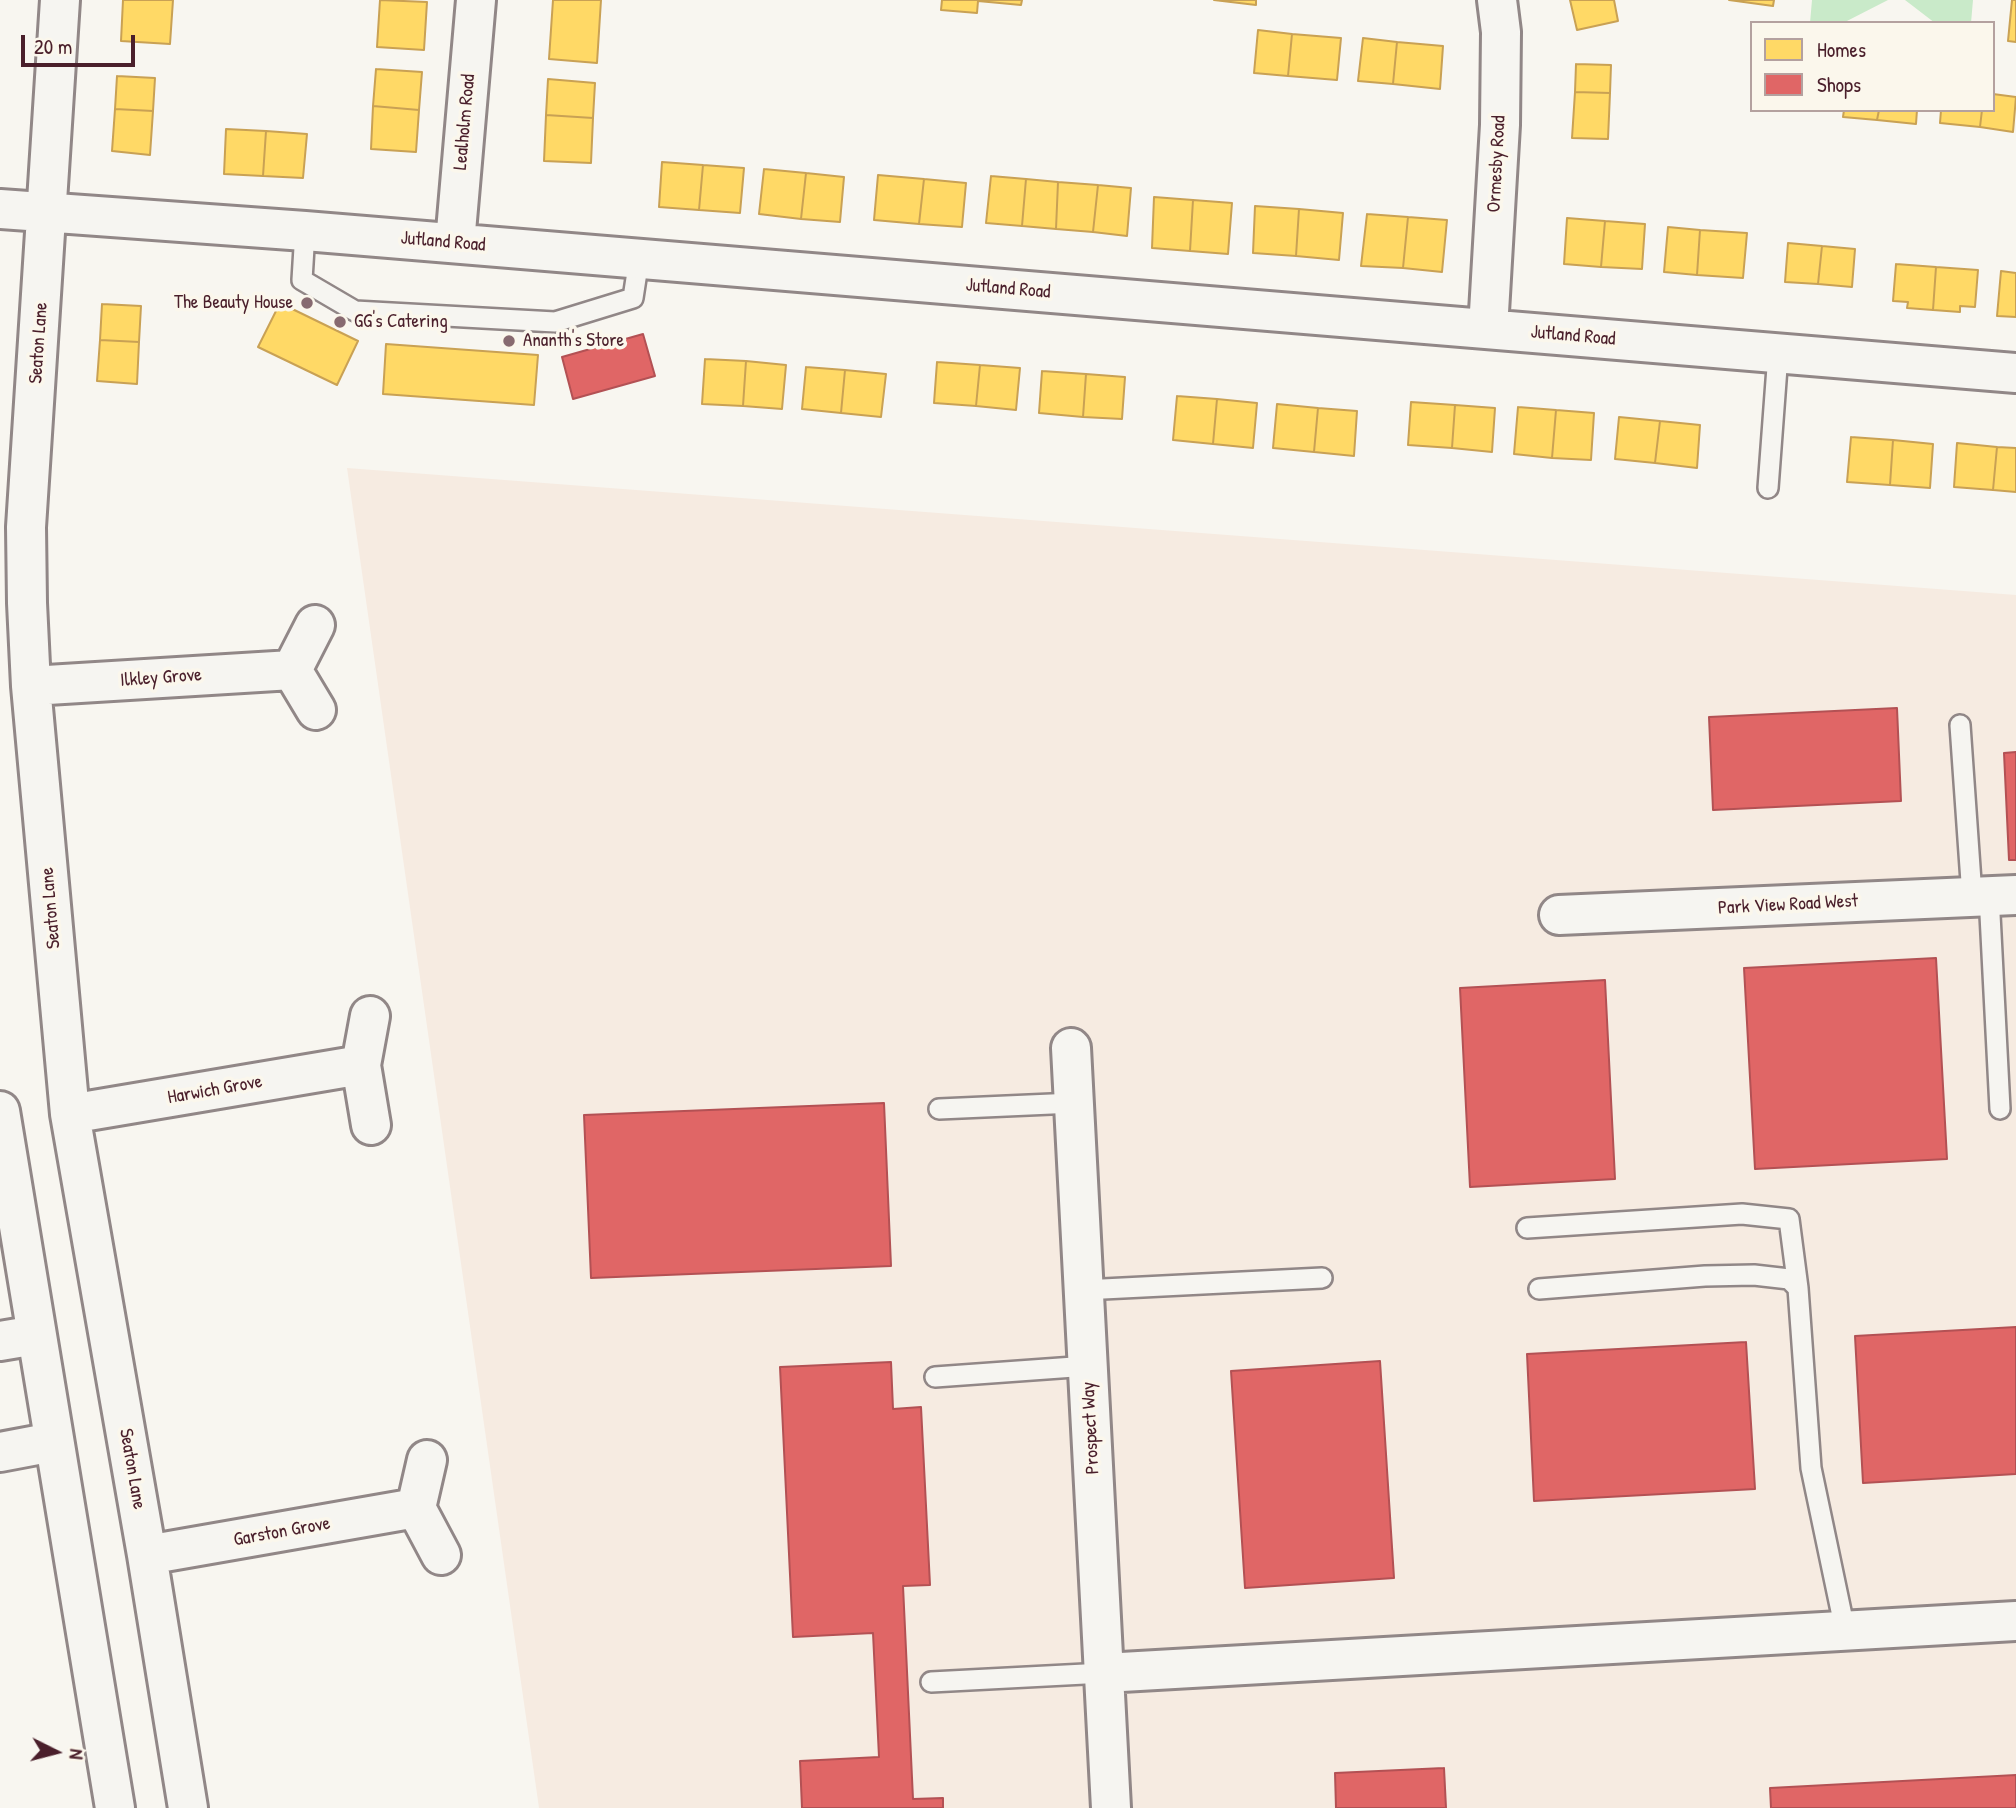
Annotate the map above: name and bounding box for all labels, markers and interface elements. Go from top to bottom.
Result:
scale bar [24,21,138,65]
legend [1750,21,1995,112]
text: 20 m [34,32,72,61]
text: Homes [1817,35,1866,64]
text: Shops [1817,70,1861,99]
street label: Lealholm Road [449,73,481,171]
street label: Ormesby Road [1483,115,1511,213]
street label: Jutland Road [400,227,486,257]
street label: Jutland Road [965,274,1051,304]
place label: The Beauty House [174,292,293,314]
marker: The Beauty House [299,295,315,311]
street label: Seaton Lane [25,302,53,384]
place label: GG's Catering [354,311,448,333]
marker: GG's Catering [332,314,348,330]
street label: Jutland Road [1530,321,1616,351]
place label: Ananth's Store [523,330,624,352]
marker: Ananth's Store [501,333,517,349]
street label: Ilkley Grove [119,664,203,692]
street label: Seaton Lane [36,866,66,950]
street label: Park View Road West [1717,890,1859,920]
street label: Harwich Grove [166,1070,264,1110]
street label: Prospect Way [1077,1381,1105,1475]
street label: Seaton Lane [114,1427,150,1511]
street label: Garston Grove [232,1512,332,1552]
north arrow [21,1717,91,1787]
text: N [63,1748,90,1761]

